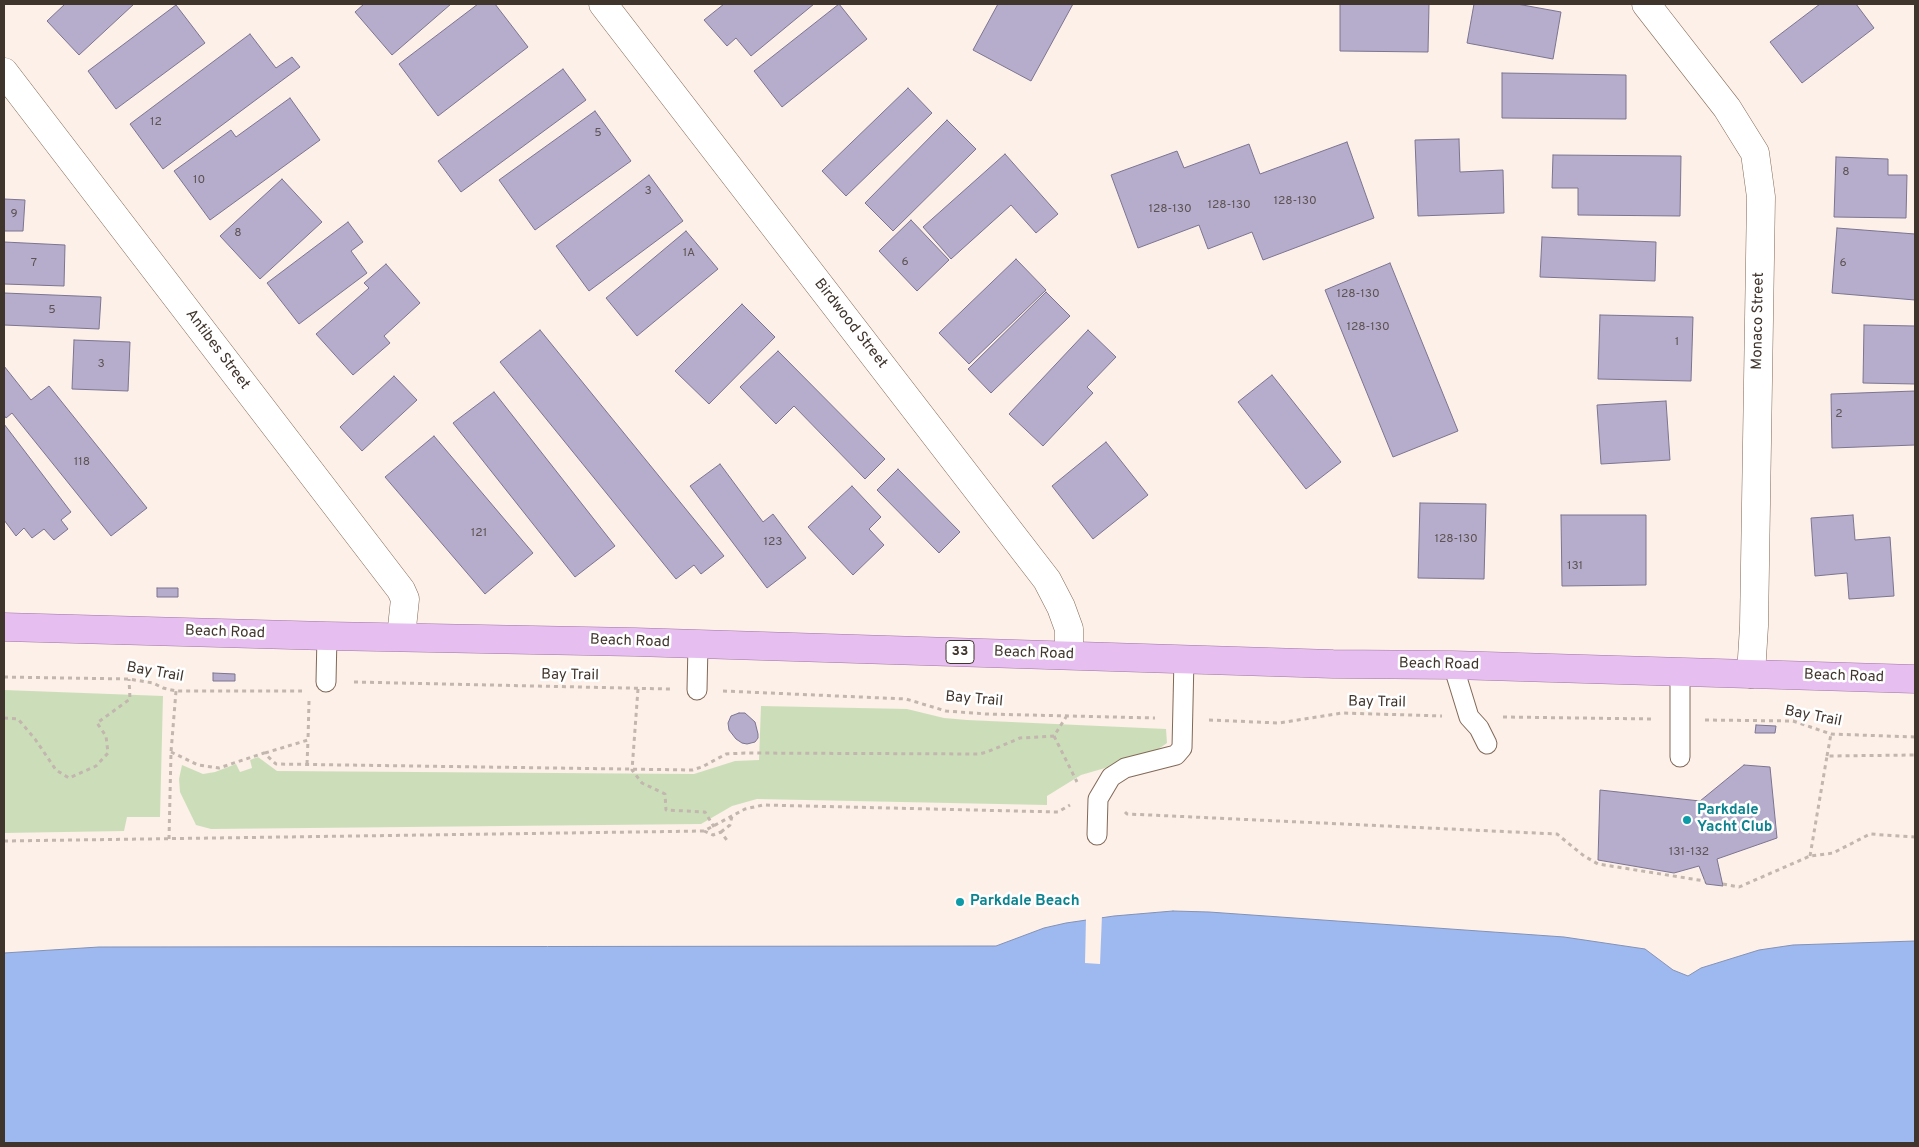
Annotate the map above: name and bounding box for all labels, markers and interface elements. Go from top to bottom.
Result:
house number: 12 [150,116,162,130]
house number: 5 [594,127,602,141]
house number: 8 [1842,166,1850,180]
house number: 10 [193,174,205,188]
house number: 3 [644,185,652,199]
house number: 128-130 [1273,195,1317,209]
house number: 128-130 [1207,199,1251,213]
house number: 128-130 [1148,203,1192,217]
house number: 9 [10,208,18,222]
house number: 8 [234,227,242,241]
house number: 1A [683,247,695,261]
house number: 6 [901,256,909,270]
house number: 7 [31,257,37,271]
house number: 6 [1839,257,1847,271]
street label: Monaco Street [1749,272,1769,370]
street label: Birdwood Street [809,276,891,372]
house number: 128-130 [1336,288,1380,302]
house number: 5 [48,304,56,318]
street label: Antibes Street [181,306,253,394]
house number: 128-130 [1346,321,1390,335]
house number: 1 [1675,336,1679,350]
house number: 3 [97,358,105,372]
house number: 2 [1835,408,1843,422]
house number: 118 [74,456,90,470]
house number: 121 [471,527,487,541]
house number: 128-130 [1434,533,1478,547]
house number: 123 [763,536,783,550]
house number: 131 [1567,560,1583,574]
street label: Beach Road [185,623,265,643]
street label: Beach Road [590,632,670,652]
road number: 33 [946,640,974,664]
street label: Beach Road [994,644,1074,664]
street label: Beach Road [1399,655,1479,675]
street label: Bay Trail [125,659,185,687]
street label: Bay Trail [541,666,599,686]
street label: Beach Road [1804,667,1884,687]
street label: Bay Trail [944,689,1004,711]
street label: Bay Trail [1348,693,1406,713]
street label: Bay Trail [1783,703,1843,731]
place label: Parkdale Yacht Club [1697,802,1772,837]
marker: Parkdale Yacht Club [1681,814,1693,826]
house number: 131-132 [1669,846,1709,860]
place label: Parkdale Beach [970,893,1080,911]
marker: Parkdale Beach [954,896,966,908]

